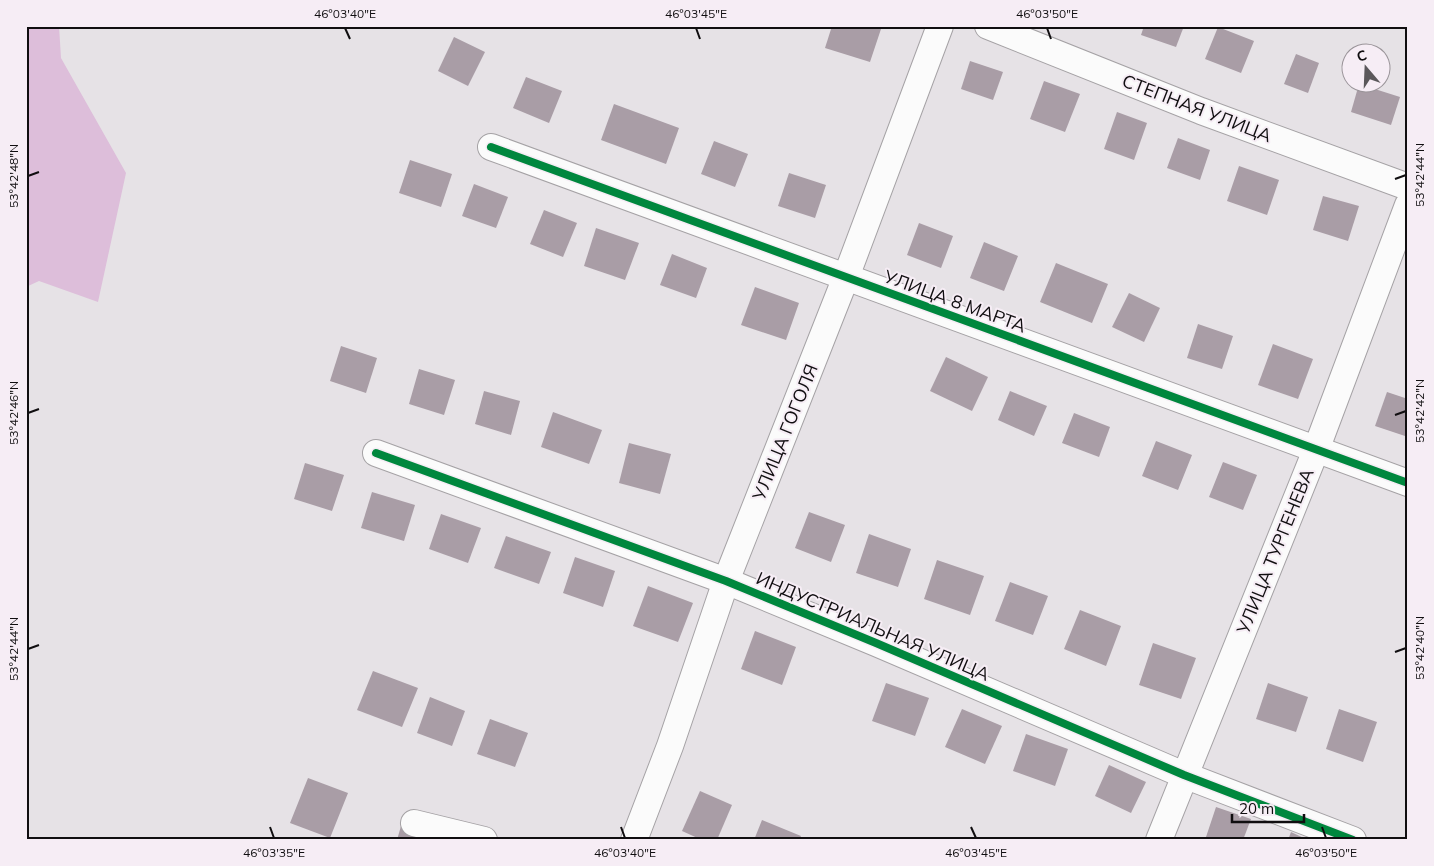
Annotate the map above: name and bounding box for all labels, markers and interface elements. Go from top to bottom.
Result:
text: 46°03'40"E [314,6,376,21]
text: 46°03'45"E [665,6,727,21]
text: 46°03'50"E [1016,6,1078,21]
north arrow [1342,42,1392,92]
text: С [1354,46,1369,66]
street label: СТЕПНАЯ УЛИЦА [1119,69,1275,147]
text: 53°42'44"N [1412,143,1427,207]
text: 53°42'48"N [6,144,21,208]
street label: УЛИЦА 8 МАРТА [880,264,1029,337]
street label: УЛИЦА ГОГОЛЯ [747,360,823,504]
text: 53°42'42"N [1412,379,1427,443]
text: 53°42'46"N [6,381,21,445]
street label: УЛИЦА ТУРГЕНЕВА [1231,465,1319,638]
street label: ИНДУСТРИАЛЬНАЯ УЛИЦА [753,566,993,686]
text: 53°42'40"N [1412,616,1427,680]
text: 53°42'44"N [6,617,21,681]
scale bar [1232,791,1304,823]
text: 20 m [1239,799,1274,818]
text: 46°03'35"E [243,845,305,860]
text: 46°03'40"E [594,845,656,860]
text: 46°03'45"E [945,845,1007,860]
text: 46°03'50"E [1295,845,1357,860]

